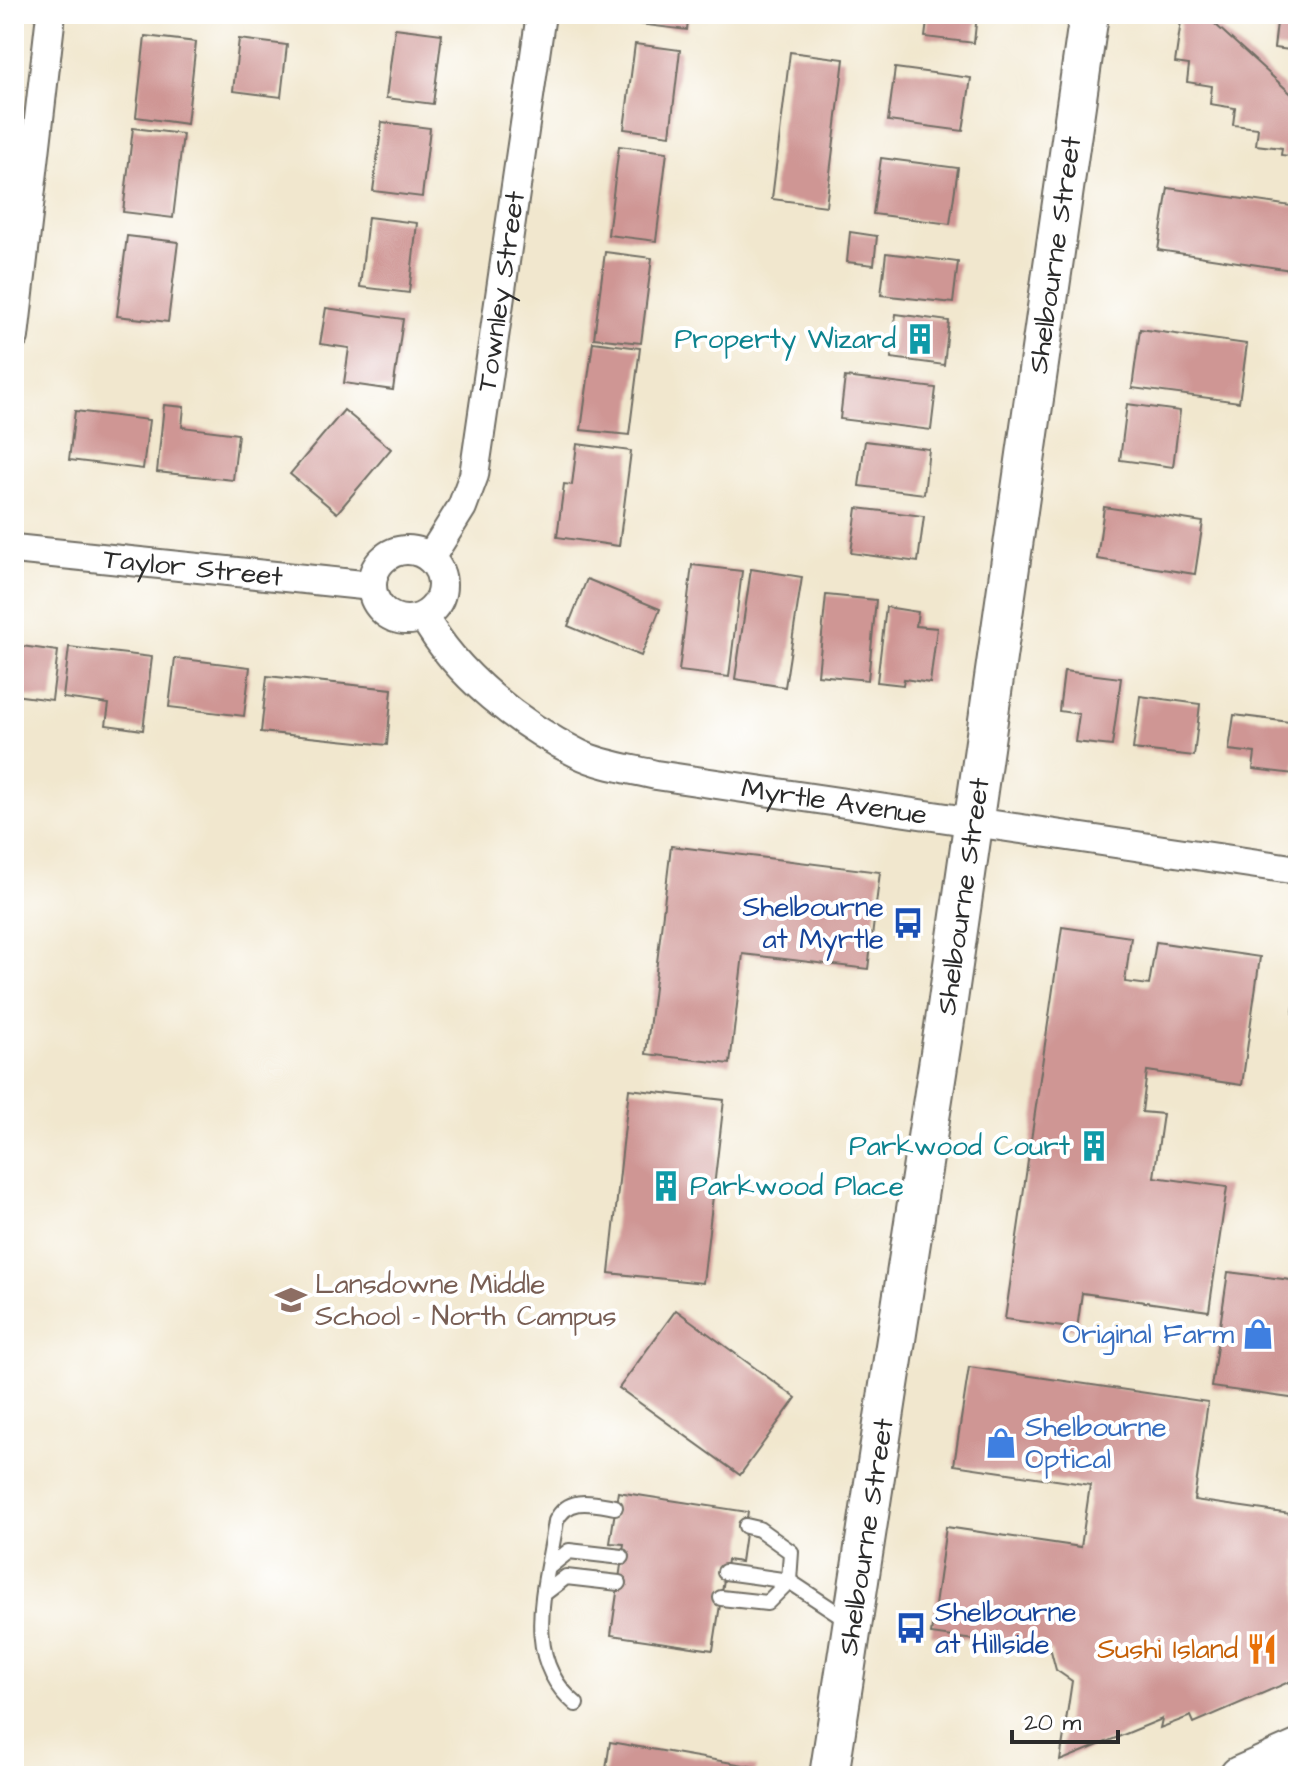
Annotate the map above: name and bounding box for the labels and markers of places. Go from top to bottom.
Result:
place label: Property Wizard [674,320,896,361]
building icon: Property Wizard [903,322,937,356]
place label: Shelbourne at Myrtle [742,888,884,961]
bus stop icon: Shelbourne at Myrtle [891,906,925,940]
place label: Parkwood Court [849,1127,1071,1166]
building icon: Parkwood Court [1077,1129,1111,1163]
place label: Parkwood Place [690,1167,904,1206]
building icon: Parkwood Place [649,1169,683,1203]
place label: Lansdowne Middle School - North Campus [315,1265,616,1336]
school or university icon: Lansdowne Middle School - North Campus [274,1283,308,1317]
place label: Original Farm [1062,1315,1234,1355]
shop icon: Original Farm [1241,1317,1275,1351]
place label: Shelbourne Optical [1025,1408,1167,1479]
shop icon: Shelbourne Optical [984,1426,1018,1460]
place label: Shelbourne at Hillside [935,1593,1077,1664]
bus stop icon: Shelbourne at Hillside [894,1611,928,1645]
place label: Sushi Island [1097,1630,1238,1669]
restaurant icon: Sushi Island [1245,1632,1279,1666]

